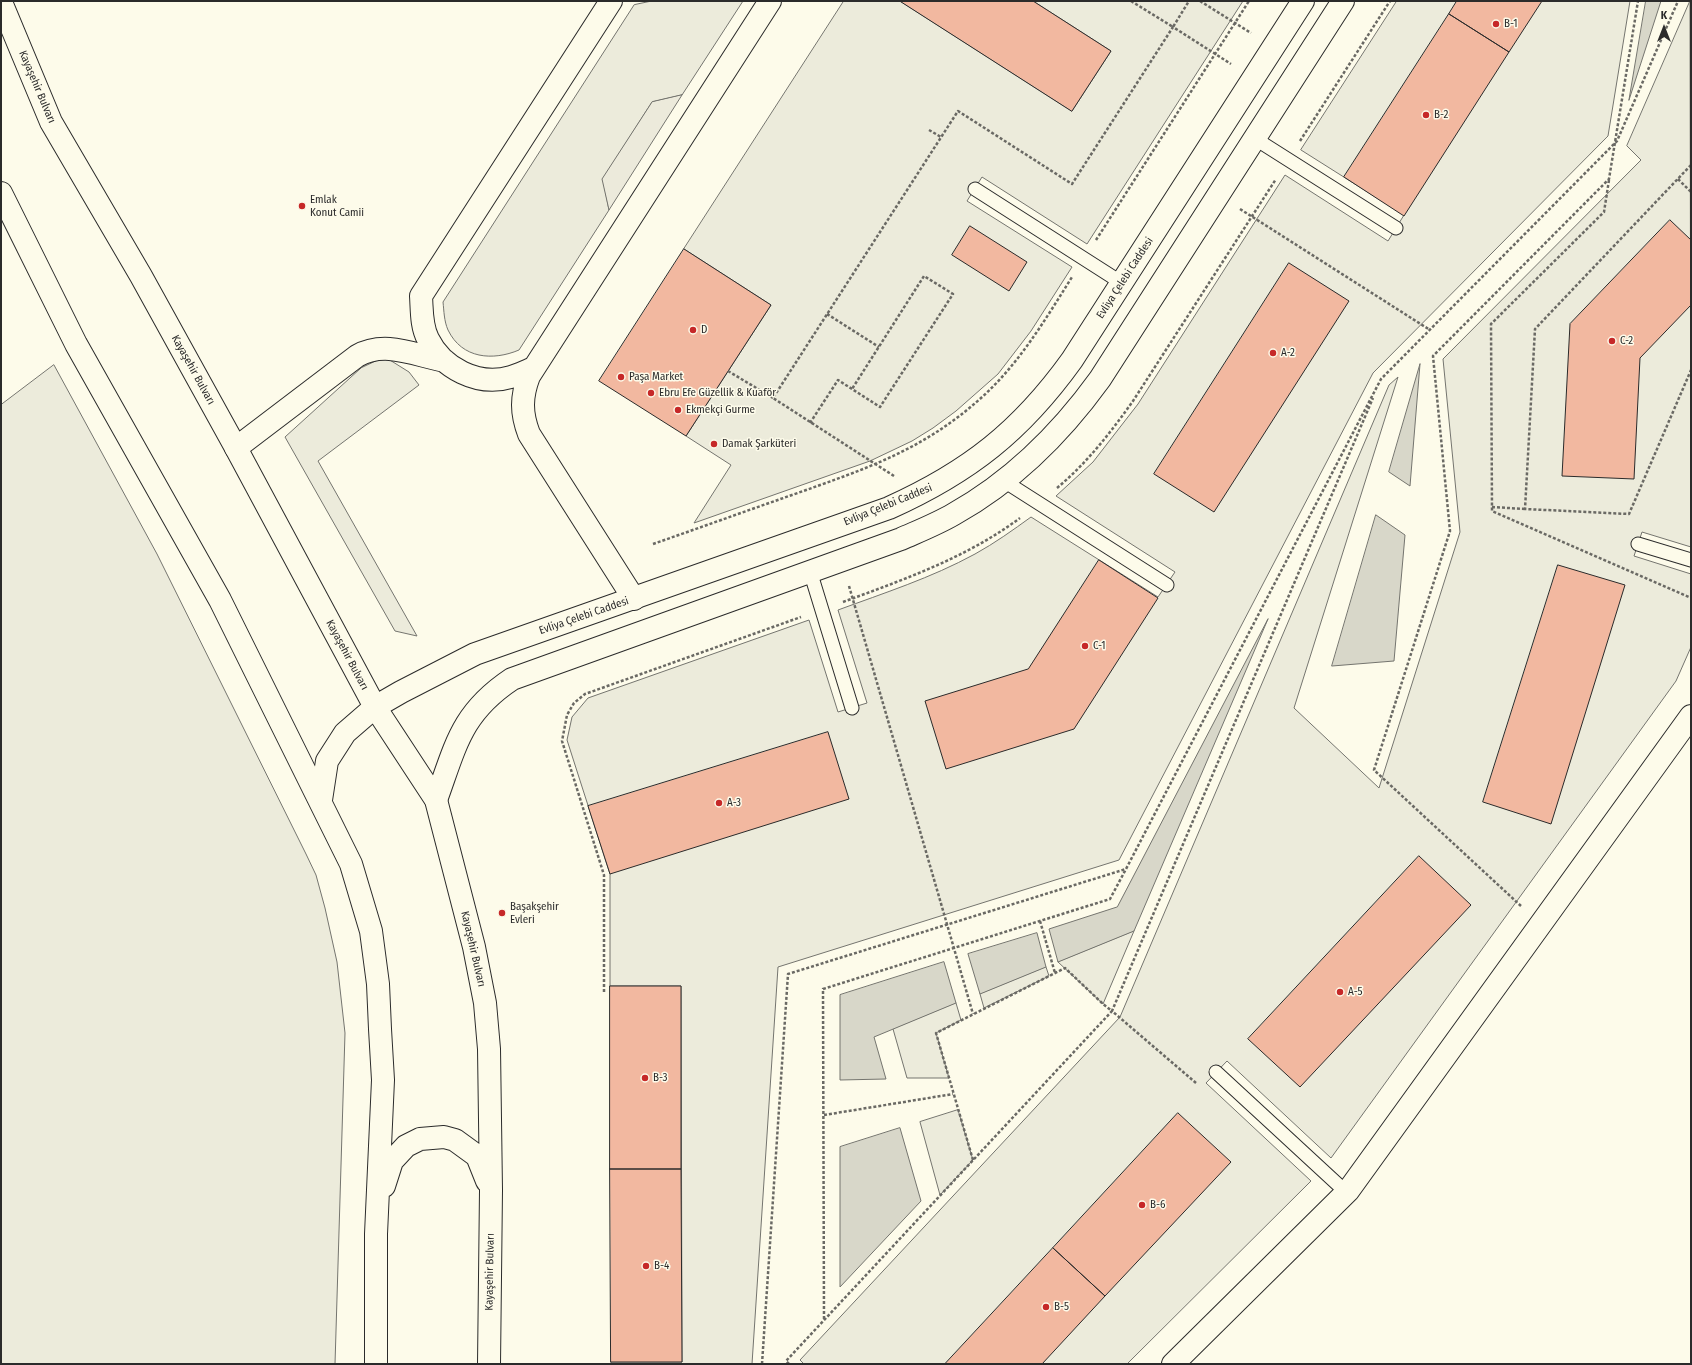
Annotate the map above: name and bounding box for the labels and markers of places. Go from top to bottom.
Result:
place label: B-1 [1504,17,1518,31]
marker: B-1 [1491,19,1501,29]
place label: B-2 [1434,108,1448,122]
marker: B-2 [1421,110,1431,120]
place label: Emlak Konut Camii [310,193,364,219]
marker: Emlak Konut Camii [297,201,307,211]
place label: D [701,323,707,337]
marker: D [688,325,698,335]
place label: C-2 [1620,334,1633,348]
marker: C-2 [1607,336,1617,346]
place label: A-2 [1281,346,1295,360]
marker: A-2 [1268,348,1278,358]
place label: Paşa Market [629,370,683,384]
marker: Paşa Market [616,372,626,382]
place label: Ebru Efe Güzellik & Kuaför [659,386,776,400]
marker: Ebru Efe Güzellik & Kuaför [646,388,656,398]
place label: Ekmekçi Gurme [686,403,755,417]
marker: Ekmekçi Gurme [673,405,683,415]
place label: Damak Şarküteri [722,437,796,451]
marker: Damak Şarküteri [709,439,719,449]
place label: C-1 [1093,639,1106,653]
marker: C-1 [1080,641,1090,651]
place label: A-3 [727,796,741,810]
marker: A-3 [714,798,724,808]
place label: Başakşehir Evleri [510,900,559,926]
marker: Başakşehir Evleri [497,908,507,918]
place label: A-5 [1348,985,1363,999]
marker: A-5 [1335,987,1345,997]
place label: B-3 [653,1071,667,1085]
marker: B-3 [640,1073,650,1083]
place label: B-6 [1150,1198,1166,1212]
marker: B-6 [1137,1200,1147,1210]
place label: B-4 [654,1259,669,1273]
marker: B-4 [641,1261,651,1271]
place label: B-5 [1054,1300,1069,1314]
marker: B-5 [1041,1302,1051,1312]

